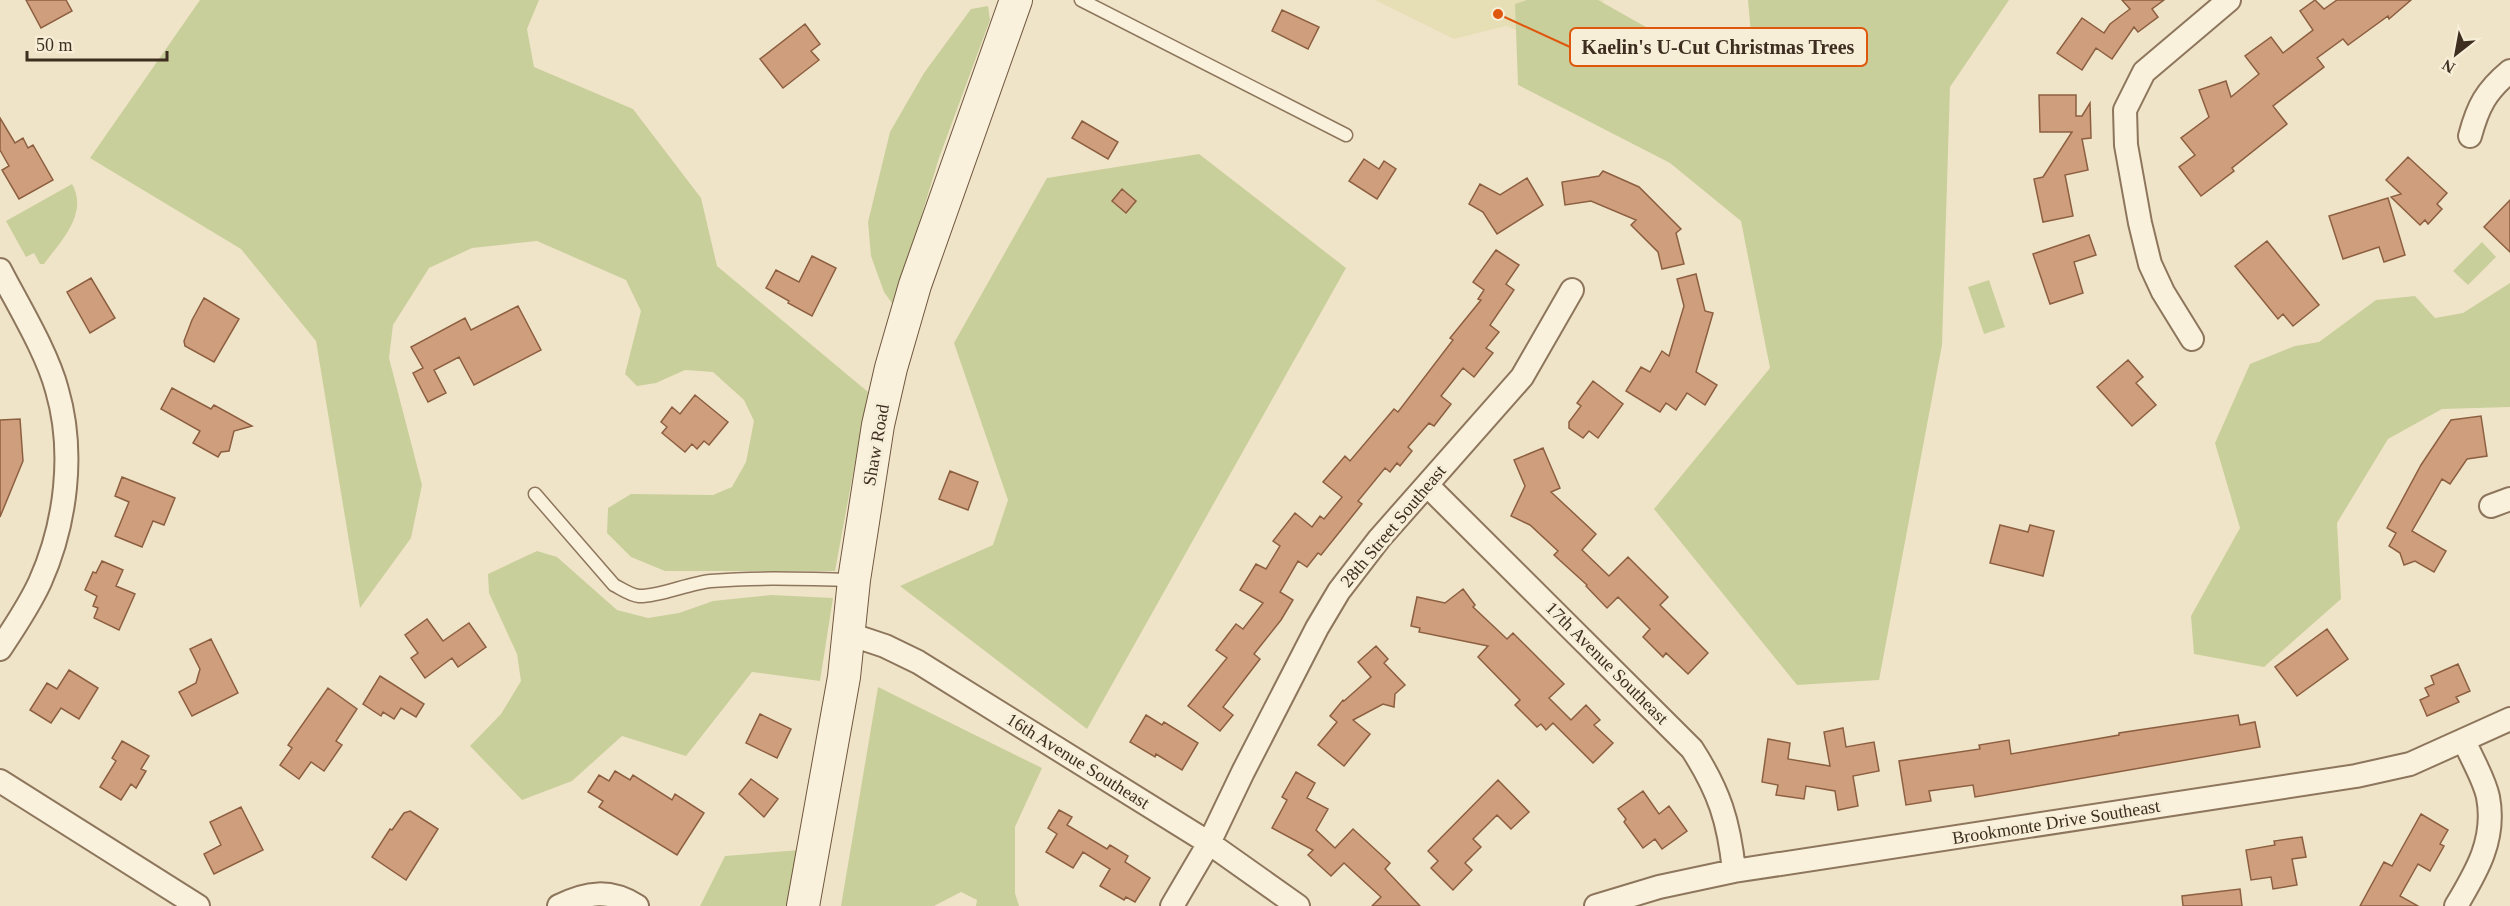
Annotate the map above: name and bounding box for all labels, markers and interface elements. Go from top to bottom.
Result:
scale bar [27,24,166,62]
north arrow [2426,24,2486,84]
callout: Kaelin's U-Cut Christmas Trees [1570,28,1867,66]
text: 50 m [36,35,73,55]
text: Kaelin's U-Cut Christmas Trees [1582,36,1855,58]
text: N [2439,56,2458,77]
street label: Shaw Road [859,403,893,487]
street label: 28th Street Southeast [1336,461,1450,591]
street label: 17th Avenue Southeast [1542,598,1672,728]
street label: 16th Avenue Southeast [1003,709,1153,813]
street label: Brookmonte Drive Southeast [1951,796,2161,848]

